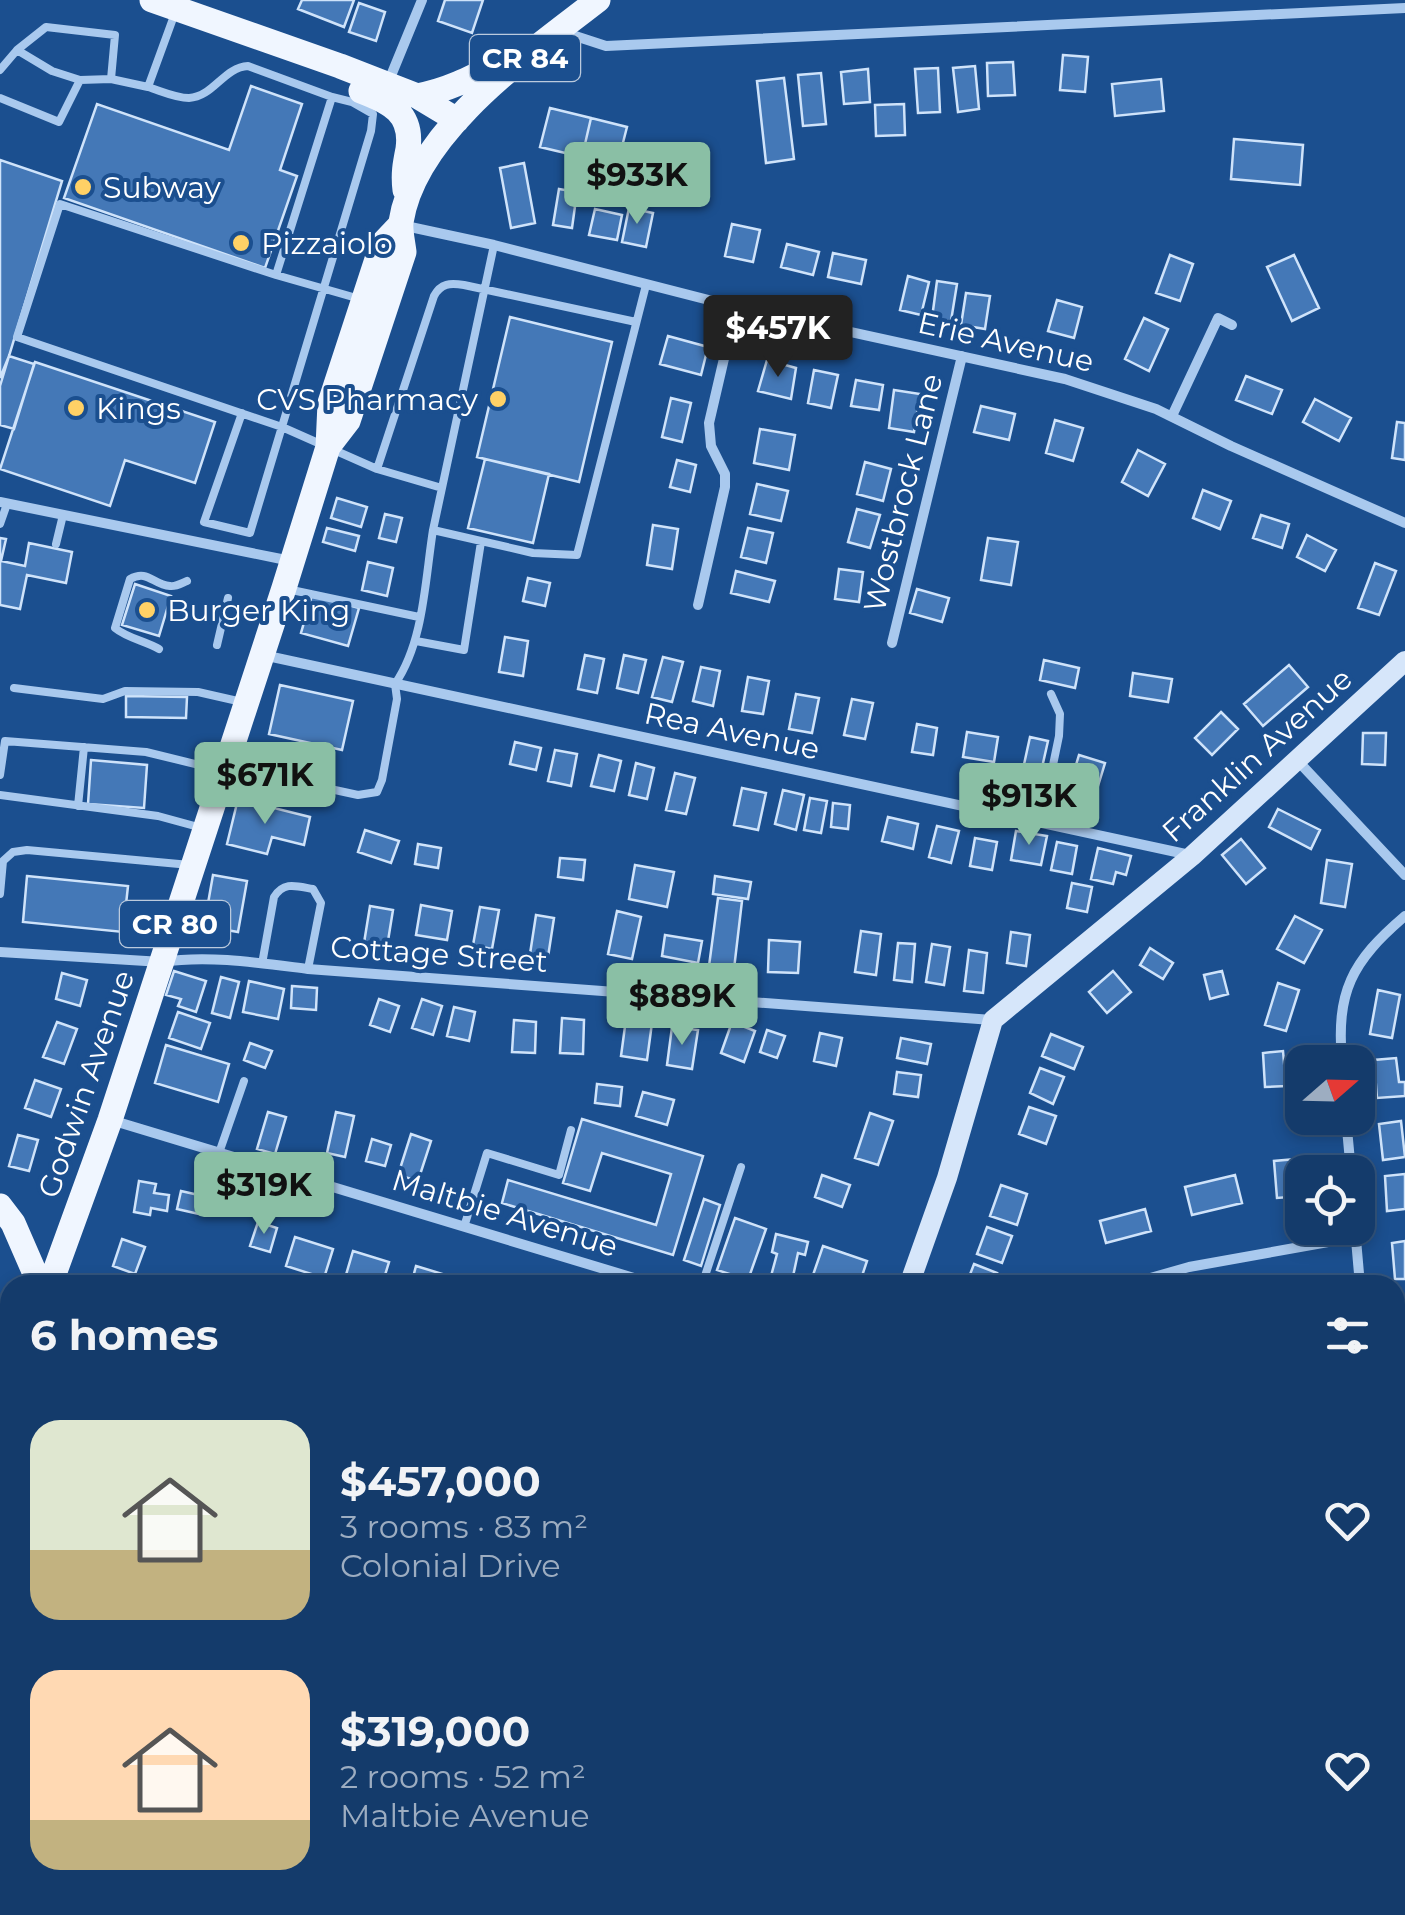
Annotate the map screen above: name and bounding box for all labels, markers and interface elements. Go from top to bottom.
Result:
road number: CR 84 [470,35,580,81]
pin: $933K [567,142,707,227]
text: $933K [586,155,688,194]
place label: Subway [103,169,221,206]
marker: Subway [72,176,94,198]
place label: Pizzaiolo [261,225,393,262]
marker: Pizzaiolo [230,232,252,254]
pin: $457K [708,295,848,380]
street label: Erie Avenue [915,304,1097,380]
text: $457K [726,308,830,347]
street label: Wostbrock Lane [855,370,951,616]
place label: CVS Pharmacy [256,381,479,418]
marker: CVS Pharmacy [487,388,509,410]
place label: Kings [96,390,181,427]
marker: Kings [65,397,87,419]
place label: Burger King [167,592,350,629]
marker: Burger King [136,599,158,621]
street label: Franklin Avenue [1154,660,1360,850]
street label: Rea Avenue [641,694,823,768]
pin: $671K [195,742,335,827]
text: $671K [216,755,314,794]
pin: $913K [959,763,1099,848]
text: $913K [981,776,1077,815]
road number: CR 80 [120,901,230,947]
street label: Cottage Street [329,928,549,980]
pin: $889K [612,963,752,1048]
street label: Godwin Avenue [30,965,142,1203]
text: $889K [629,976,735,1015]
north arrow [1285,1045,1375,1135]
map controls [1285,1045,1375,1245]
pin: $319K [194,1152,334,1237]
button: locate [1285,1155,1375,1245]
street label: Maltbie Avenue [388,1161,622,1265]
text: $319K [216,1165,312,1204]
icon: filters [1320,1308,1375,1363]
text: 6 homes [30,1309,218,1361]
text: $457,000 [340,1455,541,1507]
icon: home [110,1460,230,1580]
icon: heart [1320,1493,1375,1548]
text: 3 rooms · 83 m² [340,1507,588,1546]
text: Colonial Drive [340,1546,561,1585]
text: $319,000 [340,1705,530,1757]
icon: home [110,1710,230,1830]
icon: heart [1320,1743,1375,1798]
text: 2 rooms · 52 m² [340,1757,586,1796]
text: Maltbie Avenue [340,1796,590,1835]

